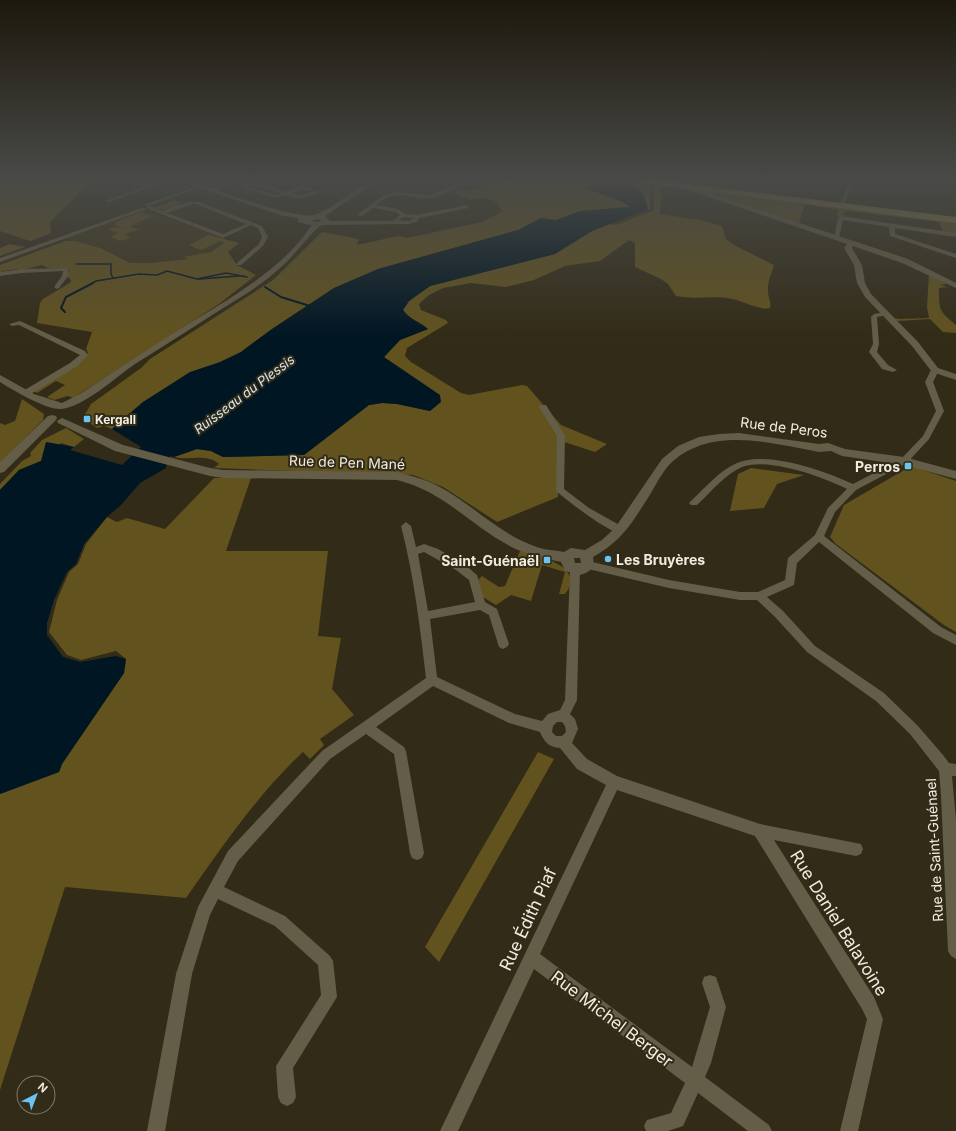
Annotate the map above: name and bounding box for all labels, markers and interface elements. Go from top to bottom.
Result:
water label: Ruisseau du Plessis [191,351,298,437]
place label: Kergall [95,412,136,427]
street label: Rue de Peros [739,413,829,441]
marker: Kergall [82,414,92,424]
street label: Rue de Pen Mané [289,451,405,473]
place label: Perros [855,458,900,475]
marker: Perros [903,461,913,471]
place label: Les Bruyères [616,551,705,568]
place label: Saint-Guénaël [441,552,539,569]
marker: Les Bruyères [603,554,613,564]
marker: Saint-Guénaël [542,555,552,565]
street label: Rue de Saint-Guénael [922,778,946,922]
street label: Rue Daniel Balavoine [786,846,892,1000]
street label: Rue Édith Piaf [494,863,561,974]
street label: Rue Michel Berger [547,967,677,1072]
north arrow [16,1075,56,1115]
text: N [35,1080,50,1096]

